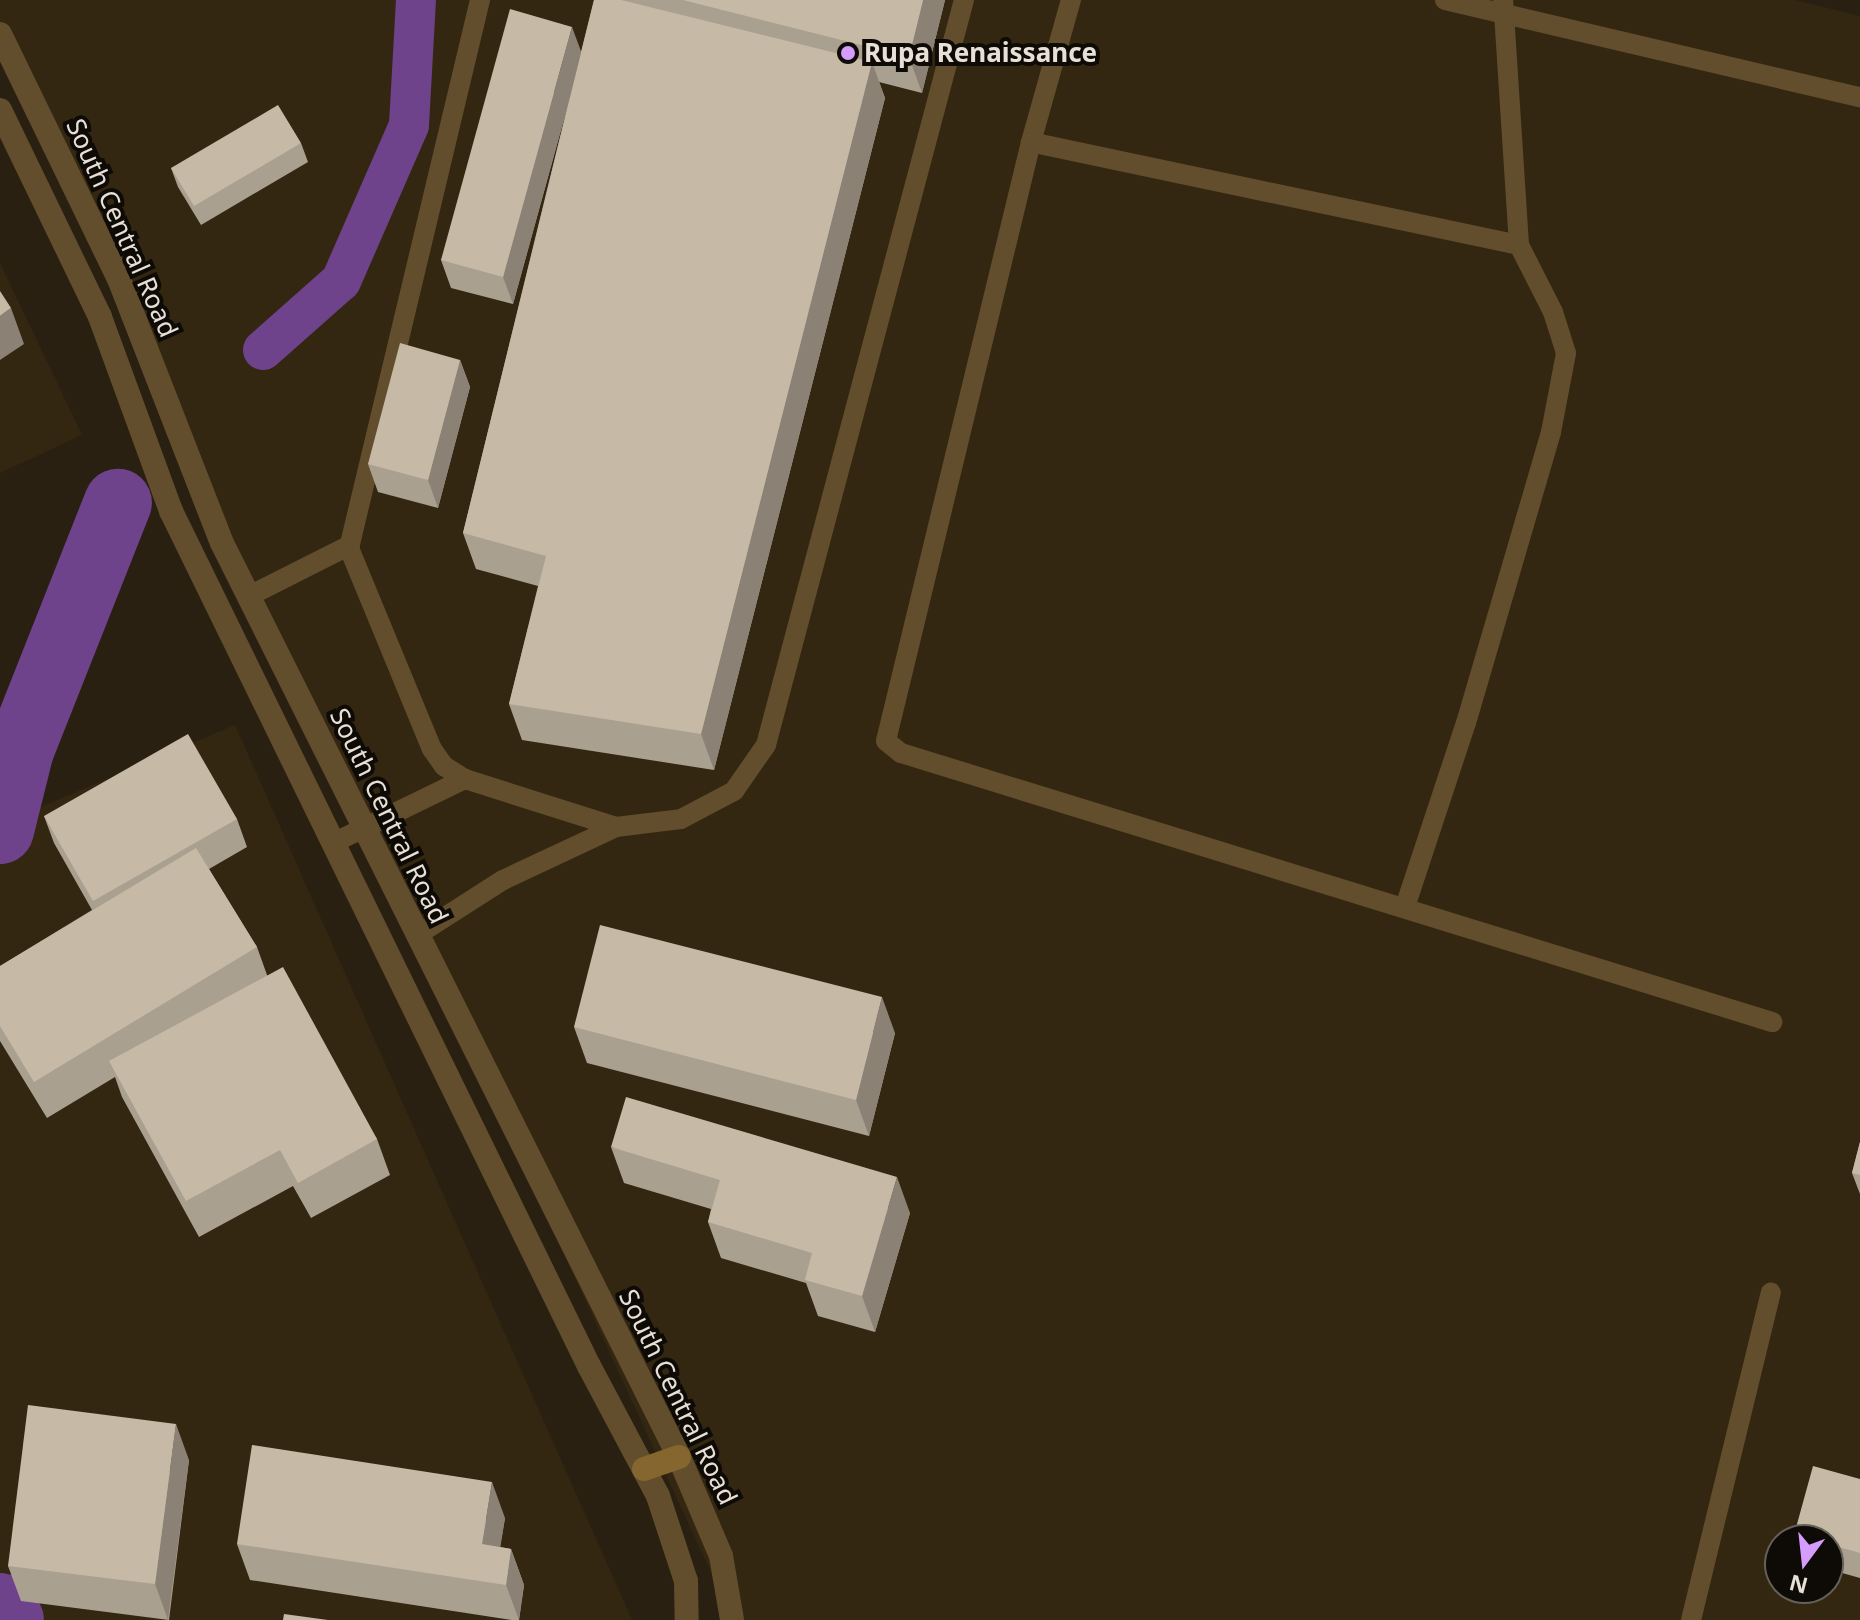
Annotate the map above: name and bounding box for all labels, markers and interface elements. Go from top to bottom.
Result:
place label: Rupa Renaissance [864,37,1097,69]
marker: Rupa Renaissance [839,44,857,62]
street label: South Central Road [60,114,184,342]
street label: South Central Road [323,703,455,929]
street label: South Central Road [612,1284,744,1510]
north arrow [1764,1524,1844,1604]
text: N [1786,1568,1811,1602]

